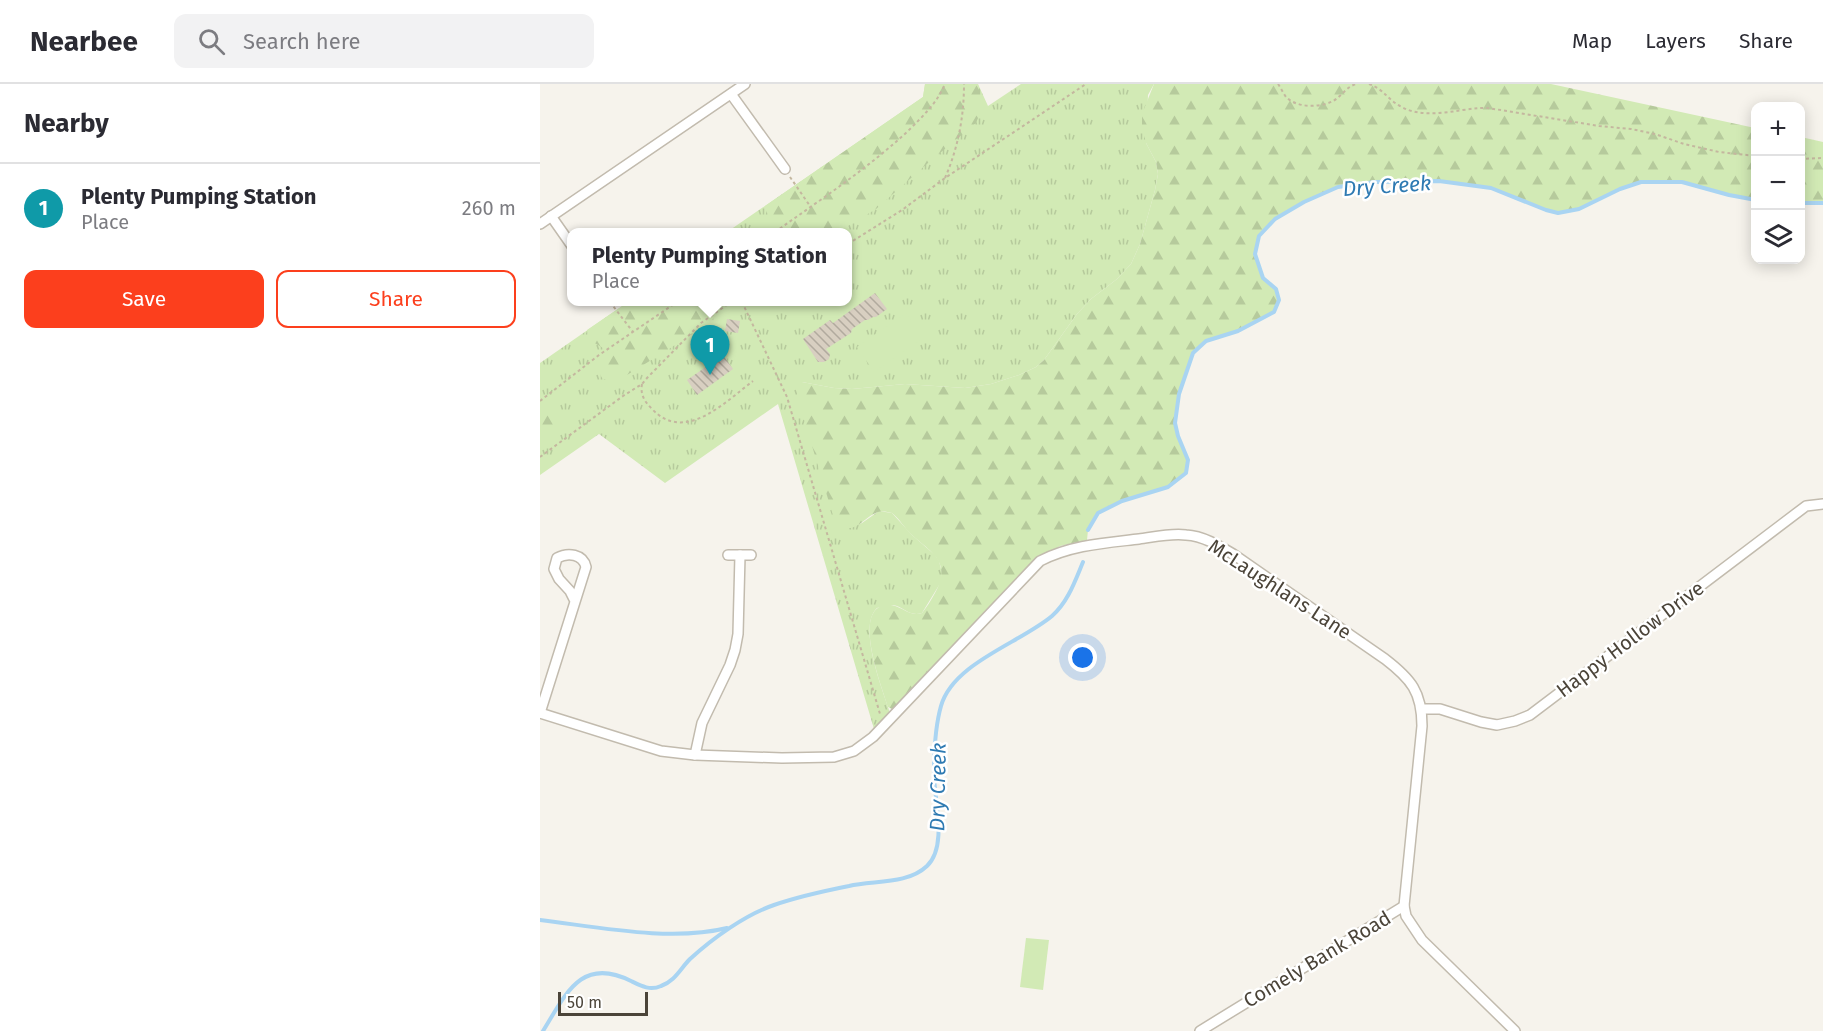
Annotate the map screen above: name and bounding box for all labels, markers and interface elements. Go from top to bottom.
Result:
search box [174,14,594,68]
text: Nearbee [30,25,138,58]
icon: search [195,25,228,58]
text: Search here [243,28,360,55]
text: Map [1572,28,1612,54]
text: Layers [1645,28,1706,54]
text: Share [1739,28,1793,54]
map controls [1751,102,1805,264]
button: + [1751,102,1805,156]
text: Nearby [24,108,109,139]
button: − [1751,156,1805,210]
water label: Dry Creek [1342,170,1432,202]
text: Plenty Pumping Station [81,183,317,210]
text: 1 [39,196,48,220]
text: 260 m [462,196,516,220]
text: Place [81,210,129,234]
button: layers [1751,210,1805,264]
popup [567,228,852,306]
text: Plenty Pumping Station [592,242,827,269]
text: Place [592,269,640,293]
button: Save [24,270,264,328]
button: Share [276,270,516,328]
pin: 1 [690,326,730,375]
street label: McLaughlans Lane [1204,534,1356,644]
street label: Happy Hollow Drive [1552,576,1708,702]
your location [1068,643,1097,672]
water label: Dry Creek [924,742,952,832]
street label: Comely Bank Road [1239,906,1395,1012]
scale bar [558,989,648,1016]
text: 50 m [567,993,602,1012]

